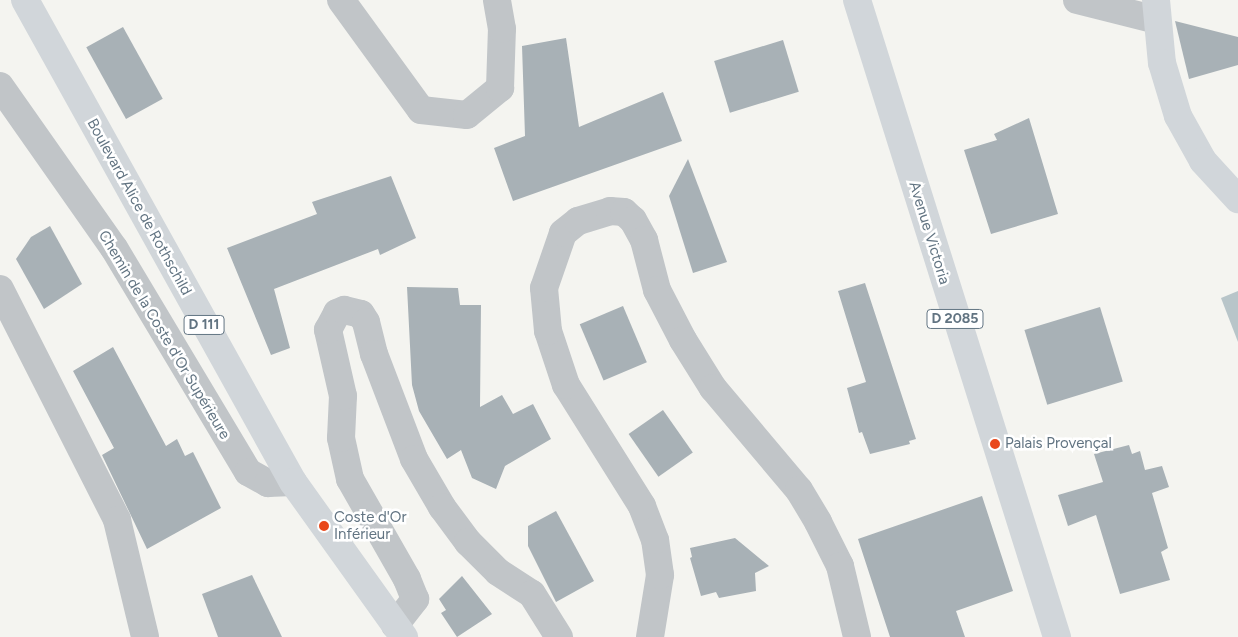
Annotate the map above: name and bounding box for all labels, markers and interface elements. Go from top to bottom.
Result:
street label: Boulevard Alice de Rothschild [83,116,195,298]
street label: Avenue Victoria [905,179,953,287]
street label: Chemin de la Coste d'Or Supérieure [94,227,234,443]
road number: D 2085 [926,308,984,330]
road number: D 111 [183,314,225,336]
place label: Palais Provençal [1005,435,1112,453]
marker: Palais Provençal [989,438,1001,450]
place label: Coste d'Or Inférieur [334,508,407,543]
marker: Coste d'Or Inférieur [318,520,330,532]

